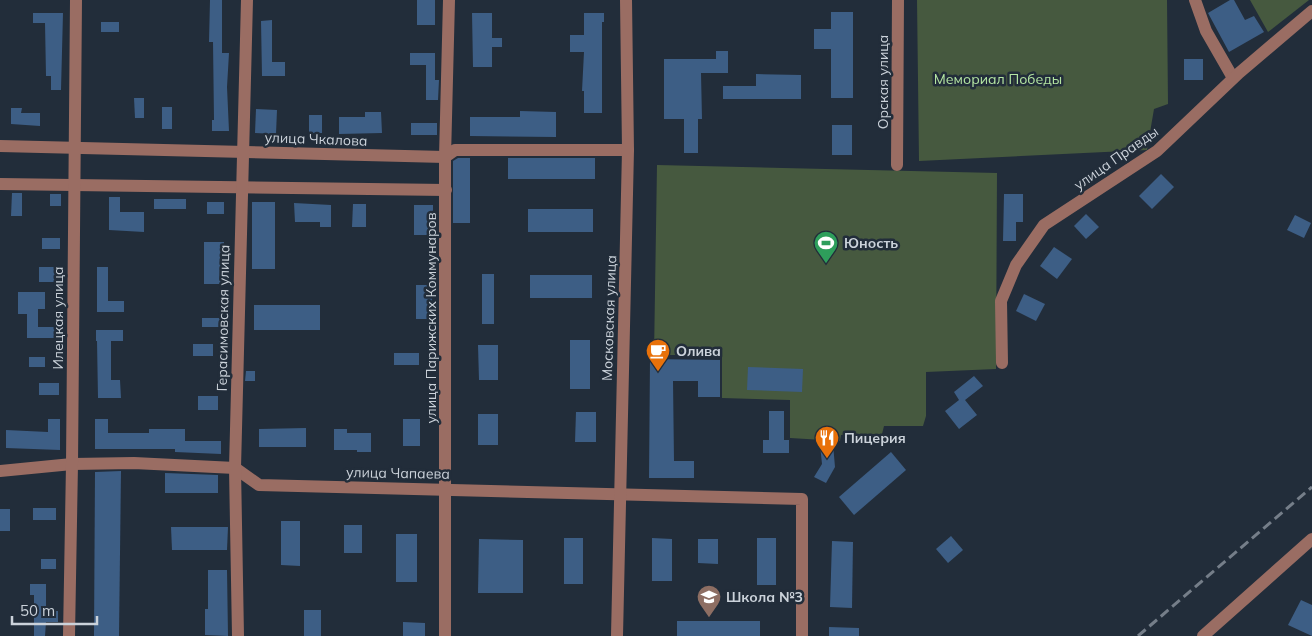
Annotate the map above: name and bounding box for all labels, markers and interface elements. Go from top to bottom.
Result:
street label: Орская улица [874,35,892,129]
park label: Мемориал Победы [934,70,1062,88]
street label: улица Правды [1070,122,1162,194]
street label: улица Чкалова [264,128,368,150]
street label: улица Парижских Коммунаров [422,212,440,424]
sports icon: Юность [813,230,839,264]
place label: Юность [844,234,898,252]
street label: Герасимовская улица [213,244,233,392]
street label: Московская улица [598,255,620,381]
street label: Илецкая улица [49,266,67,370]
cafe icon: Олива [645,338,671,372]
place label: Олива [676,342,721,360]
restaurant icon: Пицерия [814,425,840,459]
place label: Пицерия [844,429,906,447]
street label: улица Чапаева [346,463,450,483]
school or university icon: Школа №3 [696,584,722,618]
place label: Школа №3 [726,588,803,606]
scale bar [12,594,98,626]
text: 50 m [20,601,55,620]

